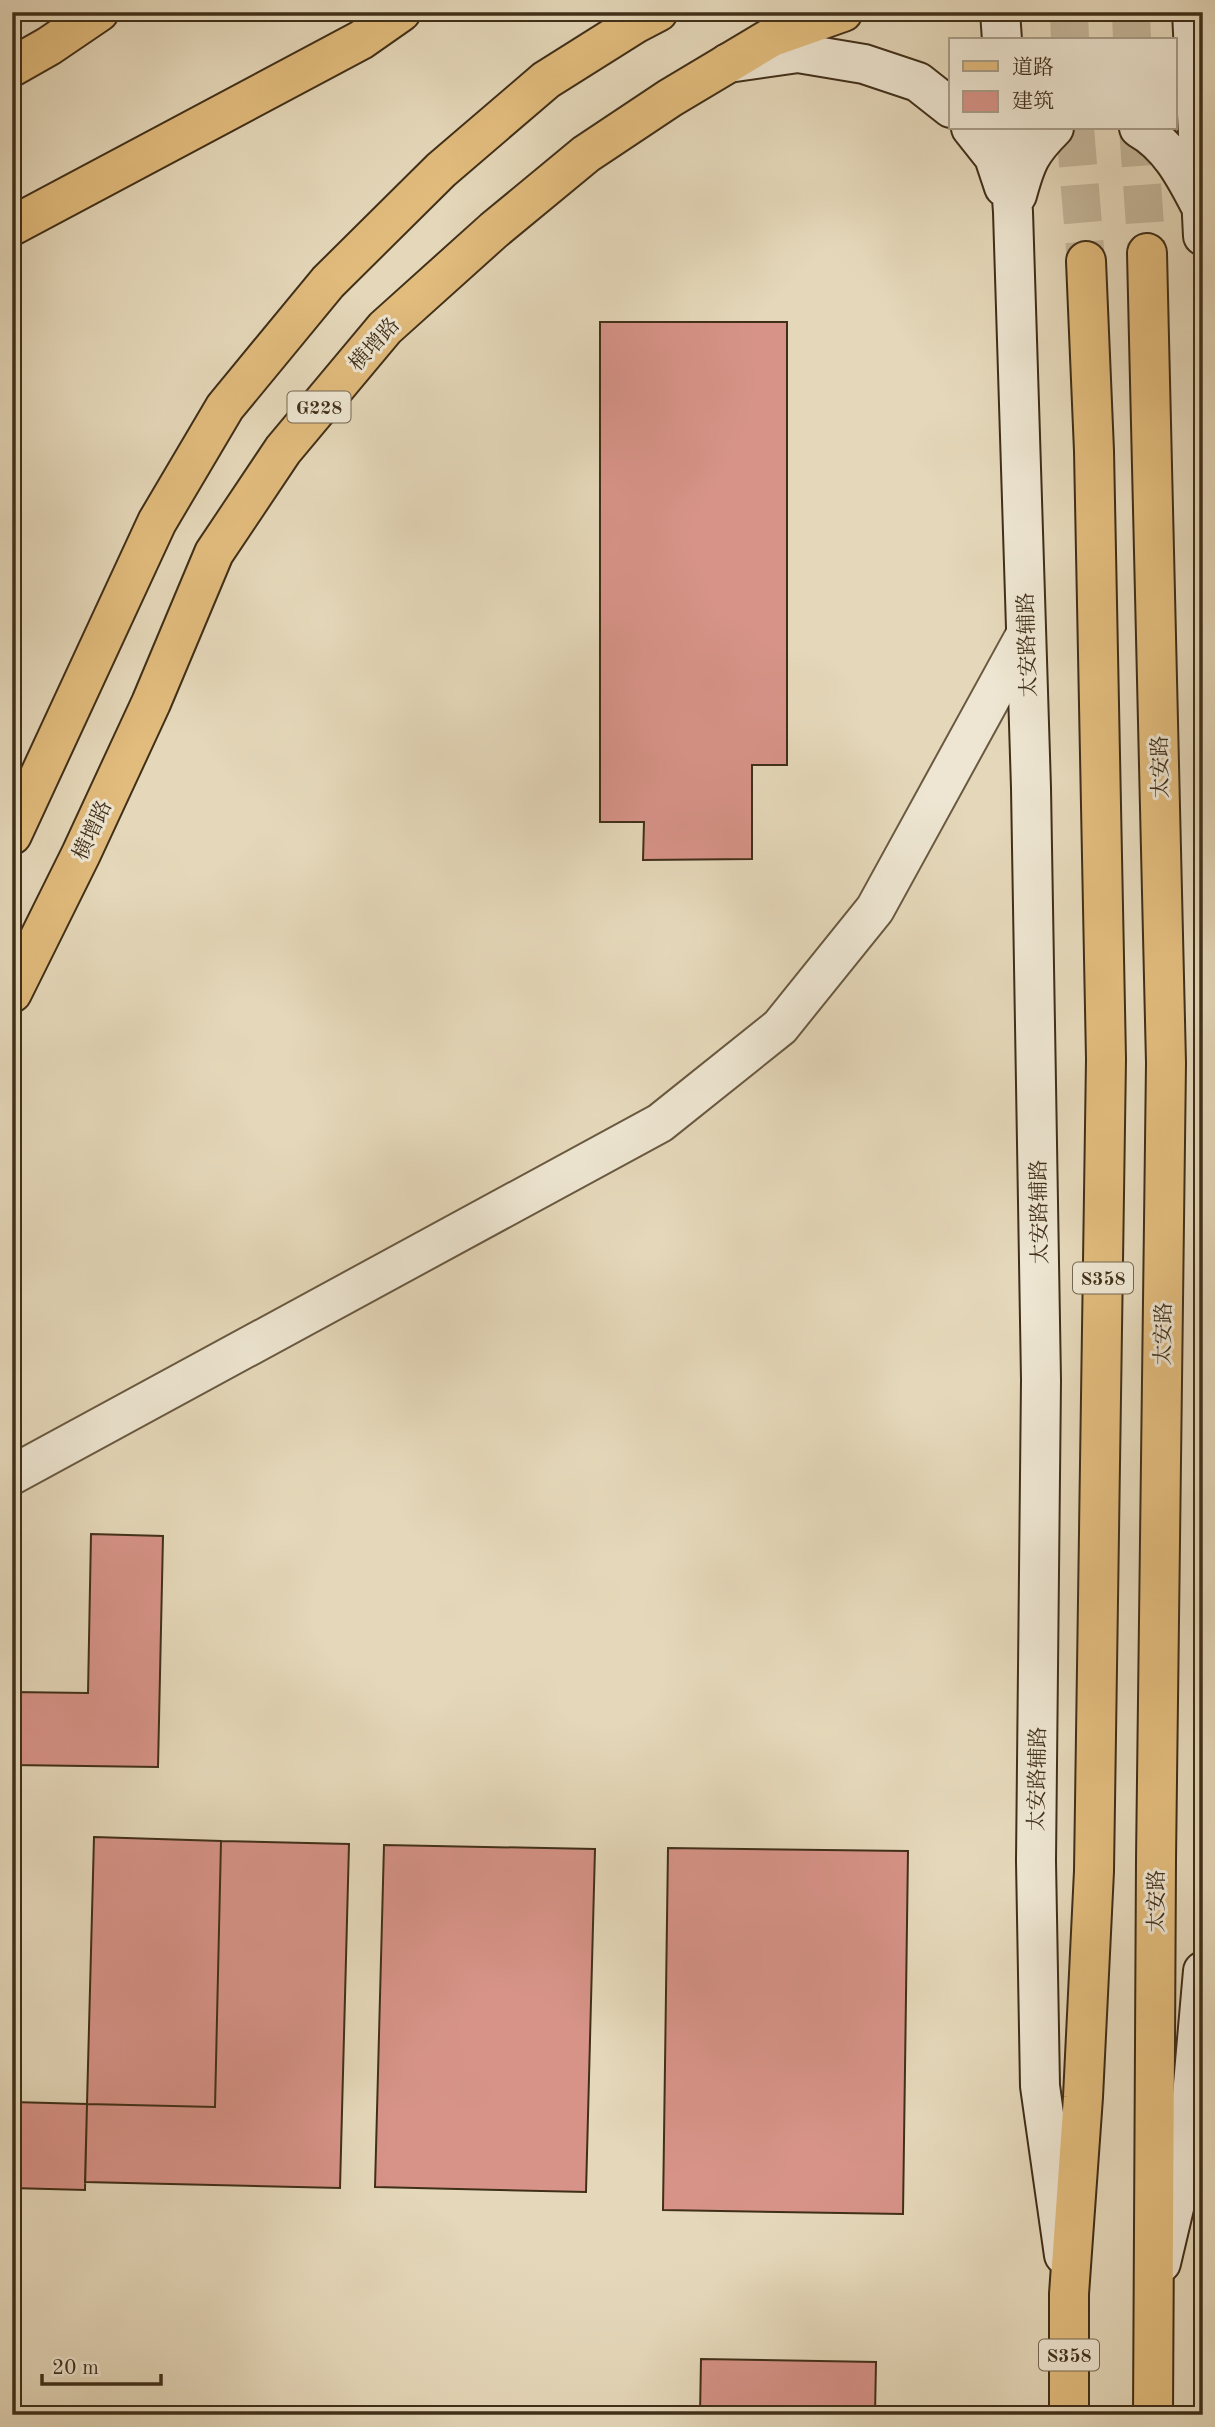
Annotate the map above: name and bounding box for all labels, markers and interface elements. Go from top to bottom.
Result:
legend [949,38,1176,130]
text: 道路 [1012,56,1054,79]
text: 建筑 [1012,90,1054,113]
street label: 横增路 [345,313,404,375]
road number: G228 [288,392,350,422]
street label: 太安路辅路 [1014,592,1041,698]
street label: 太安路 [1148,735,1173,799]
street label: 横增路 [69,797,116,864]
street label: 太安路辅路 [1027,1159,1052,1265]
road number: S358 [1073,1262,1133,1294]
street label: 太安路 [1151,1302,1176,1366]
street label: 太安路辅路 [1025,1726,1050,1832]
street label: 太安路 [1145,1870,1168,1933]
road number: S358 [1039,2340,1099,2370]
scale bar [42,2343,161,2387]
text: 20 m [52,2358,99,2379]

